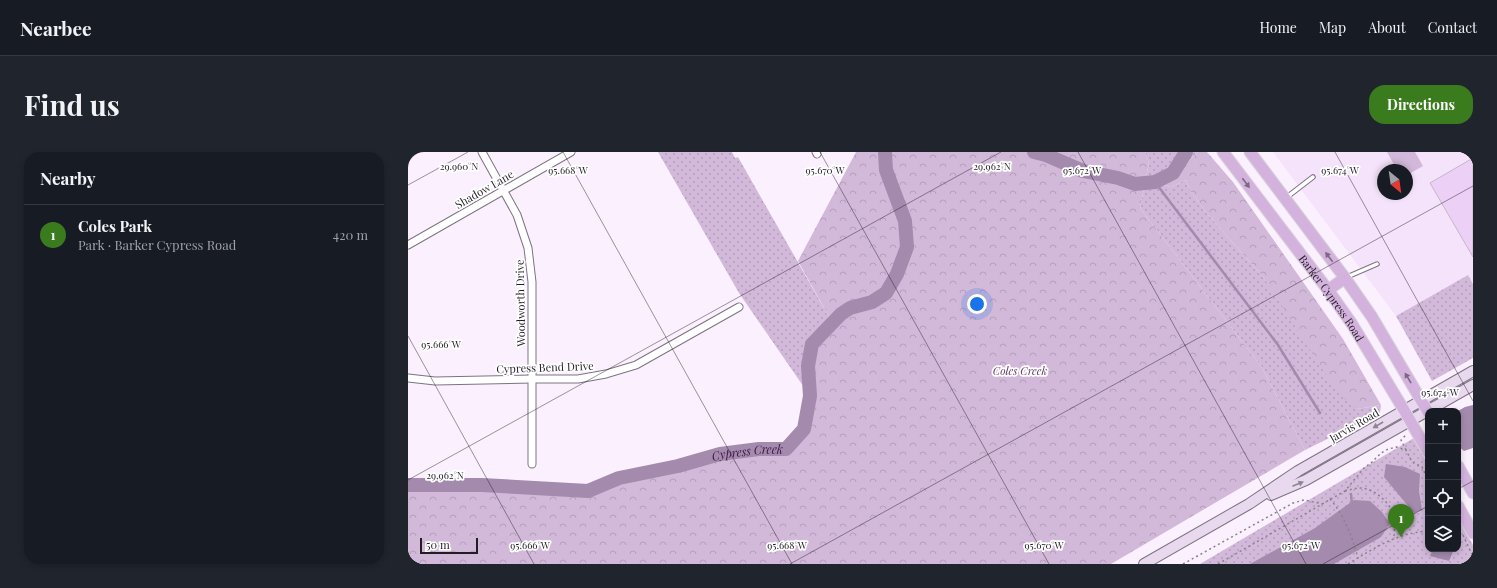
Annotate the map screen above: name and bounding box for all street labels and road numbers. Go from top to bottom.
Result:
street label: Shadow Lane [452,166,516,212]
street label: Barker Cypress Road [1296,251,1368,344]
street label: Woodworth Drive [512,259,528,348]
street label: Cypress Bend Drive [496,358,594,376]
street label: Jarvis Road [1326,404,1382,446]

